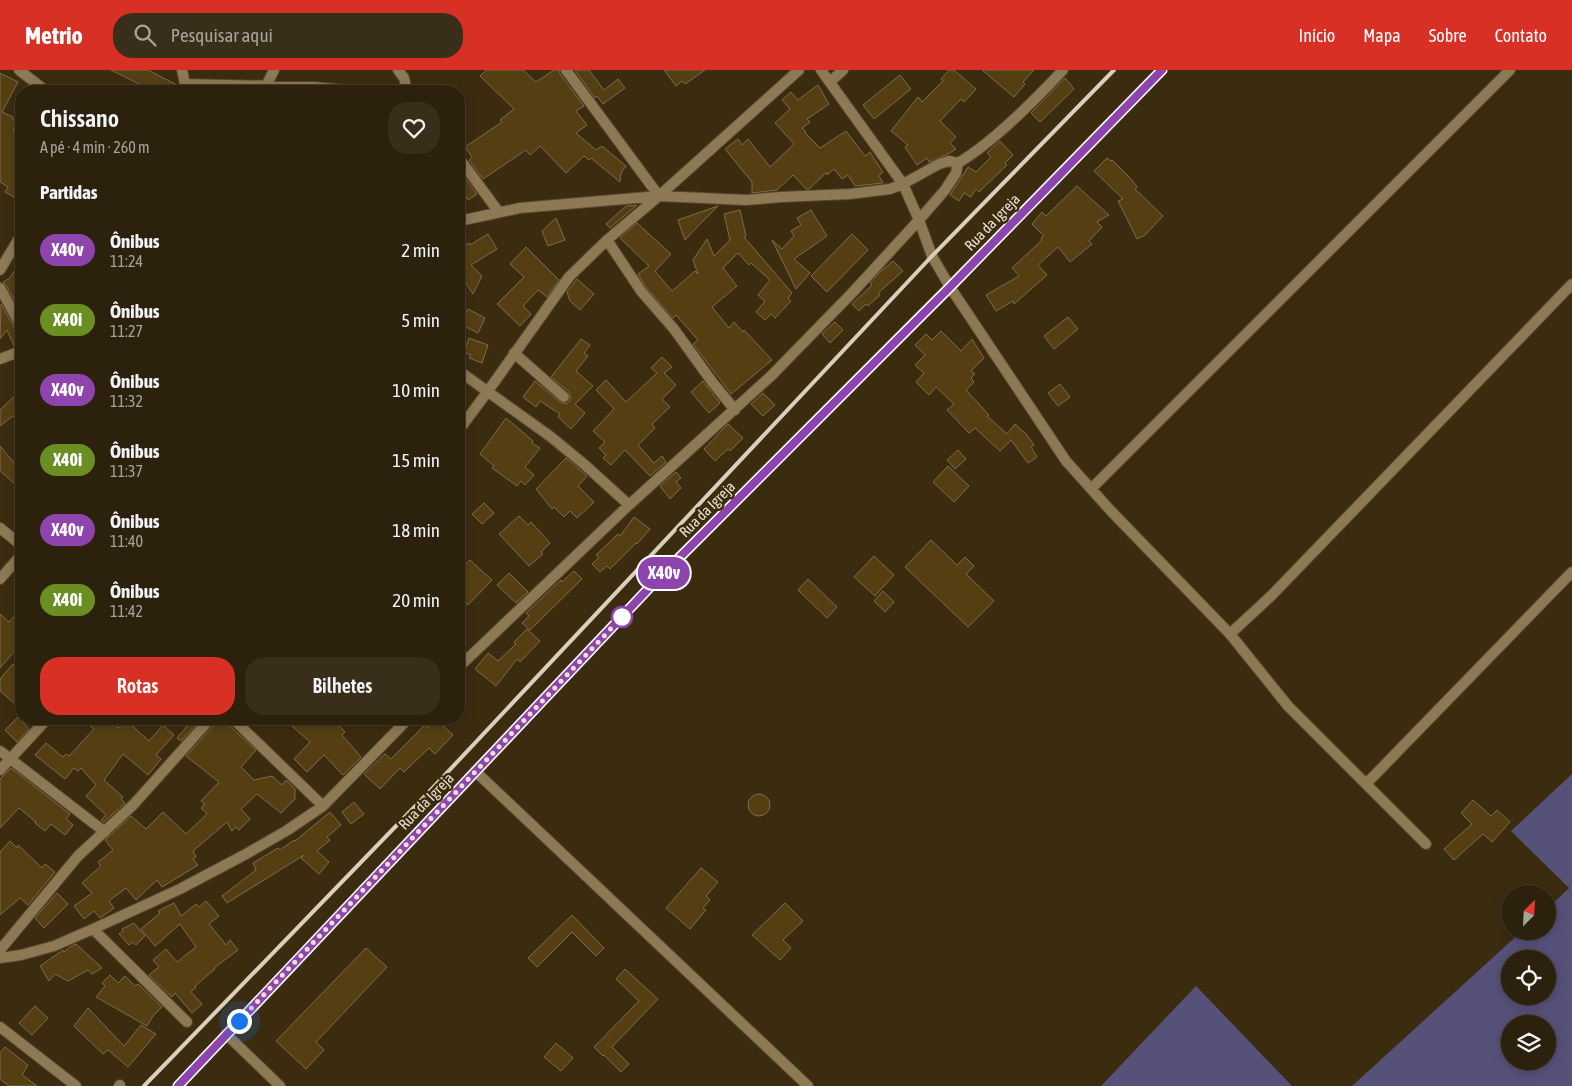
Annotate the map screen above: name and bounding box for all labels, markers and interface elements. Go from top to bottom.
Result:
search box [113,13,463,58]
icon: search [131,21,159,49]
text: Metrio [25,22,83,49]
text: Pesquisar aqui [171,24,273,46]
text: Início [1299,25,1335,46]
text: Mapa [1363,25,1401,46]
text: Sobre [1429,25,1467,46]
text: Contato [1495,25,1547,46]
button: heart [388,102,440,154]
text: Chissano [40,105,119,132]
text: A pé · 4 min · 260 m [40,138,149,156]
text: Partidas [40,181,98,203]
street label: Rua da Igreja [961,190,1023,254]
text: Ônibus [110,230,160,252]
text: X40v [51,239,84,260]
text: 2 min [401,239,440,261]
text: 11:24 [110,252,143,270]
text: Ônibus [110,300,160,322]
text: X40i [53,309,82,330]
text: 5 min [401,309,440,331]
text: 11:27 [110,322,143,340]
text: Ônibus [110,370,160,392]
text: X40v [51,379,84,400]
text: 10 min [392,379,440,401]
text: 11:32 [110,392,143,410]
text: Ônibus [110,440,160,462]
text: X40i [53,449,82,470]
text: 15 min [392,449,440,471]
text: 11:37 [110,462,143,480]
street label: Rua da Igreja [676,478,738,540]
text: Ônibus [110,510,160,532]
text: X40v [51,519,84,540]
text: 18 min [392,519,440,541]
text: 11:40 [110,532,143,550]
line badge: X40v [629,557,699,589]
text: X40v [648,562,680,583]
text: Ônibus [110,580,160,602]
text: X40i [53,589,82,610]
text: 20 min [392,589,440,611]
text: 11:42 [110,602,143,620]
unlabelled marker [611,606,633,628]
button: Rotas [40,657,235,715]
button: Bilhetes [245,657,440,715]
street label: Rua da Igreja [395,769,457,833]
north arrow [1501,885,1556,940]
map controls [1501,885,1556,1070]
button: locate [1501,950,1556,1005]
your location [227,1009,252,1034]
button: layers [1501,1015,1556,1070]

